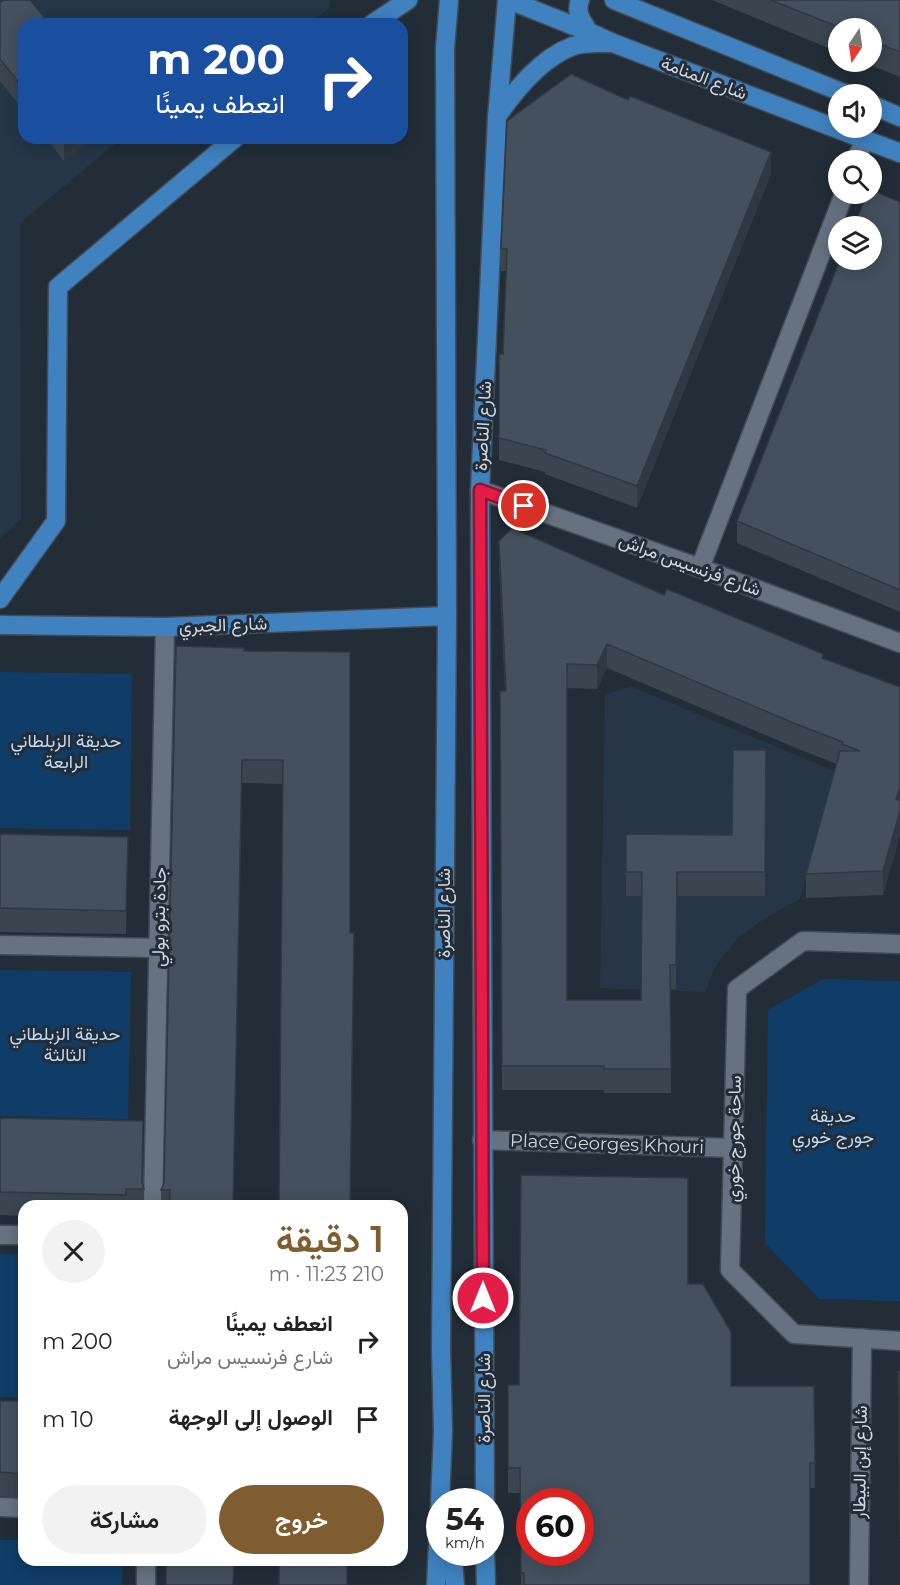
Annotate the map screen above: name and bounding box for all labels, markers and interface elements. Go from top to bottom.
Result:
north arrow [828,18,882,72]
map controls [828,18,882,270]
text: 200 m [147,33,285,85]
icon: right [306,42,384,120]
street label: شارع المنامة [658,52,750,105]
button: sound [828,84,882,138]
text: انعطف يمينًا [155,87,285,120]
button: search [828,150,882,204]
button: layers [828,216,882,270]
street label: شارع الناصرة [470,380,497,472]
pin [498,480,549,531]
icon: arrive [507,489,540,522]
street label: شارع فرنسيس مراش [616,529,764,602]
street label: شارع الجبري [178,612,268,642]
park label: حديقة الزبلطاني الرابعة [11,730,121,773]
street label: جادة بترو بولي [147,867,175,967]
street label: شارع الناصرة [433,868,456,958]
park label: حديقة الزبلطاني الثالثة [10,1023,120,1066]
street label: ساحة جورج خوري [722,1075,750,1203]
park label: حديقة جورج خوري [792,1105,874,1152]
street label: Place Georges Khouri [510,1130,704,1158]
text: 1 دقيقة [276,1217,384,1261]
button: close [42,1220,105,1283]
text: 210 m · 11:23 [269,1262,384,1286]
position arrow [451,1266,515,1330]
text: انعطف يمينًا [225,1310,333,1337]
icon: right [351,1325,384,1358]
text: 200 m [42,1328,113,1355]
text: شارع فرنسيس مراش [167,1345,333,1369]
street label: شارع الناصرة [473,1353,496,1443]
icon: arrive [351,1403,384,1436]
text: الوصول إلى الوجهة [168,1404,333,1431]
street label: شارع إبن البيطار [848,1405,873,1520]
text: 10 m [42,1406,94,1433]
button: مشاركة [42,1485,207,1554]
button: خروج [219,1485,384,1554]
speed limit sign: 60 [516,1488,594,1566]
text: 54 [446,1501,484,1538]
text: km/h [445,1533,485,1552]

